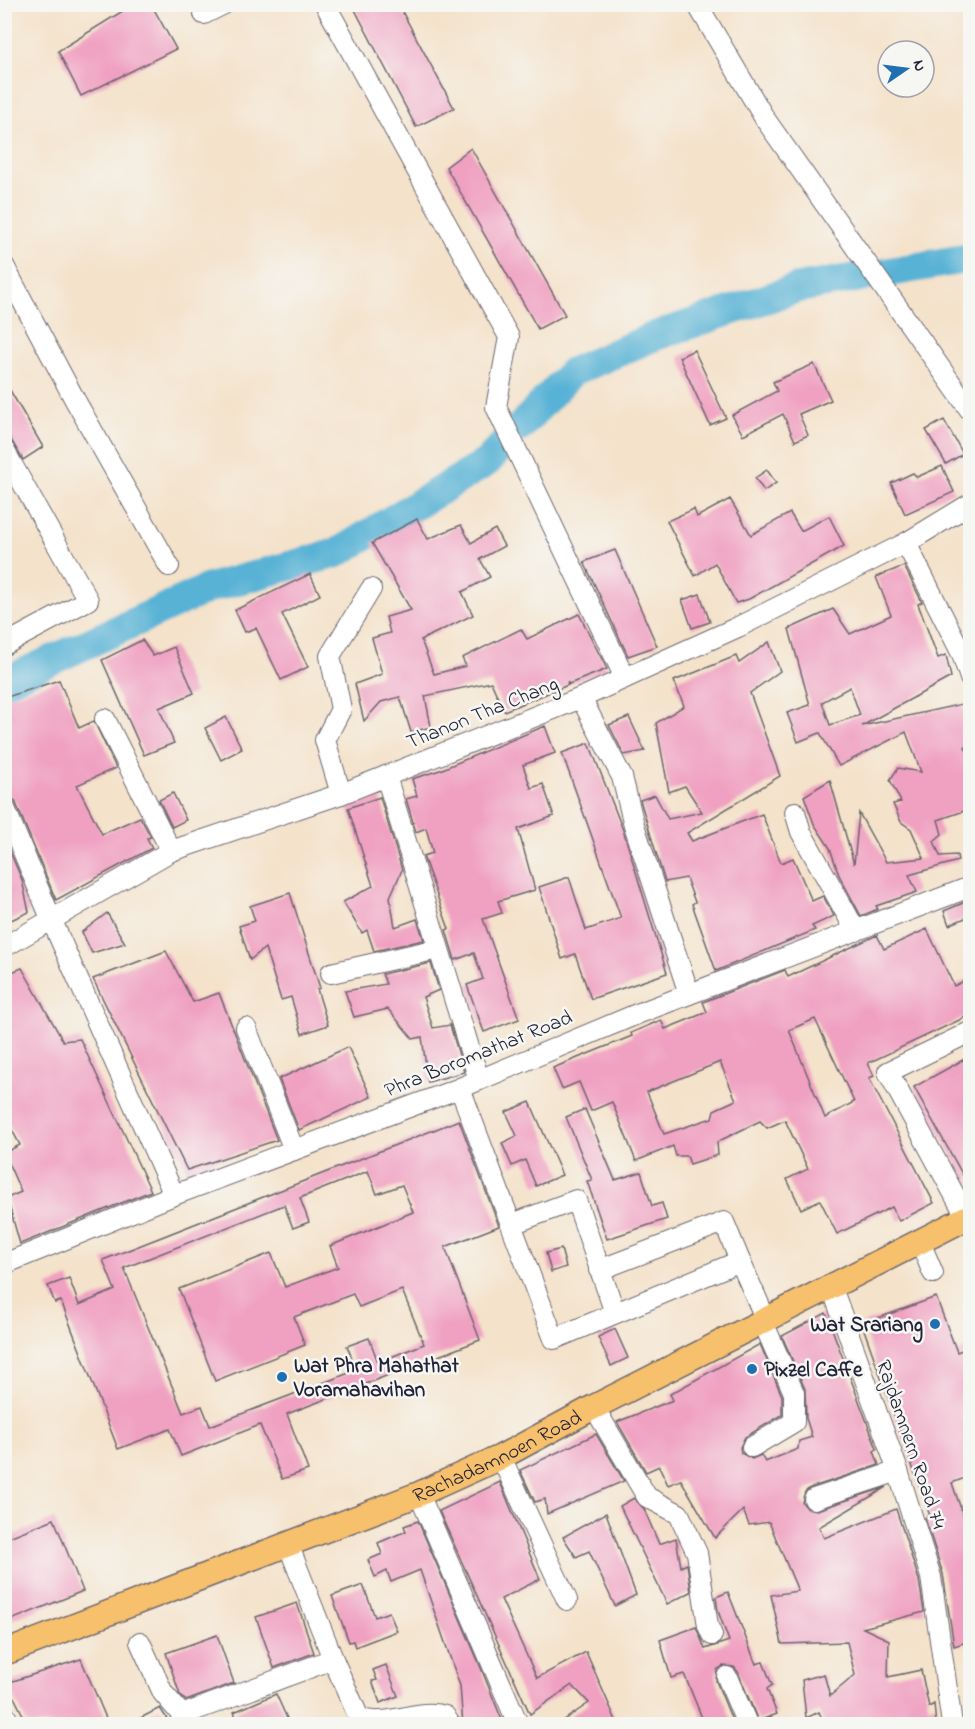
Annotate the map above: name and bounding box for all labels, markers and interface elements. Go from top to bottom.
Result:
north arrow [876,39,936,99]
text: N [906,58,932,74]
street label: Thanon Tha Chang [402,670,564,760]
street label: Phra Boromathat Road [380,1003,577,1106]
place label: Wat Srariang [810,1311,923,1343]
marker: Wat Srariang [928,1317,942,1331]
place label: Wat Phra Mahathat Voramahavihan [293,1352,460,1406]
place label: Pixzel Caffe [764,1356,863,1386]
street label: Rajdamnern Road 74 [867,1356,953,1533]
marker: Pixzel Caffe [745,1362,759,1376]
marker: Wat Phra Mahathat Voramahavihan [275,1370,289,1384]
street label: Rachadamnoen Road [409,1403,588,1512]

